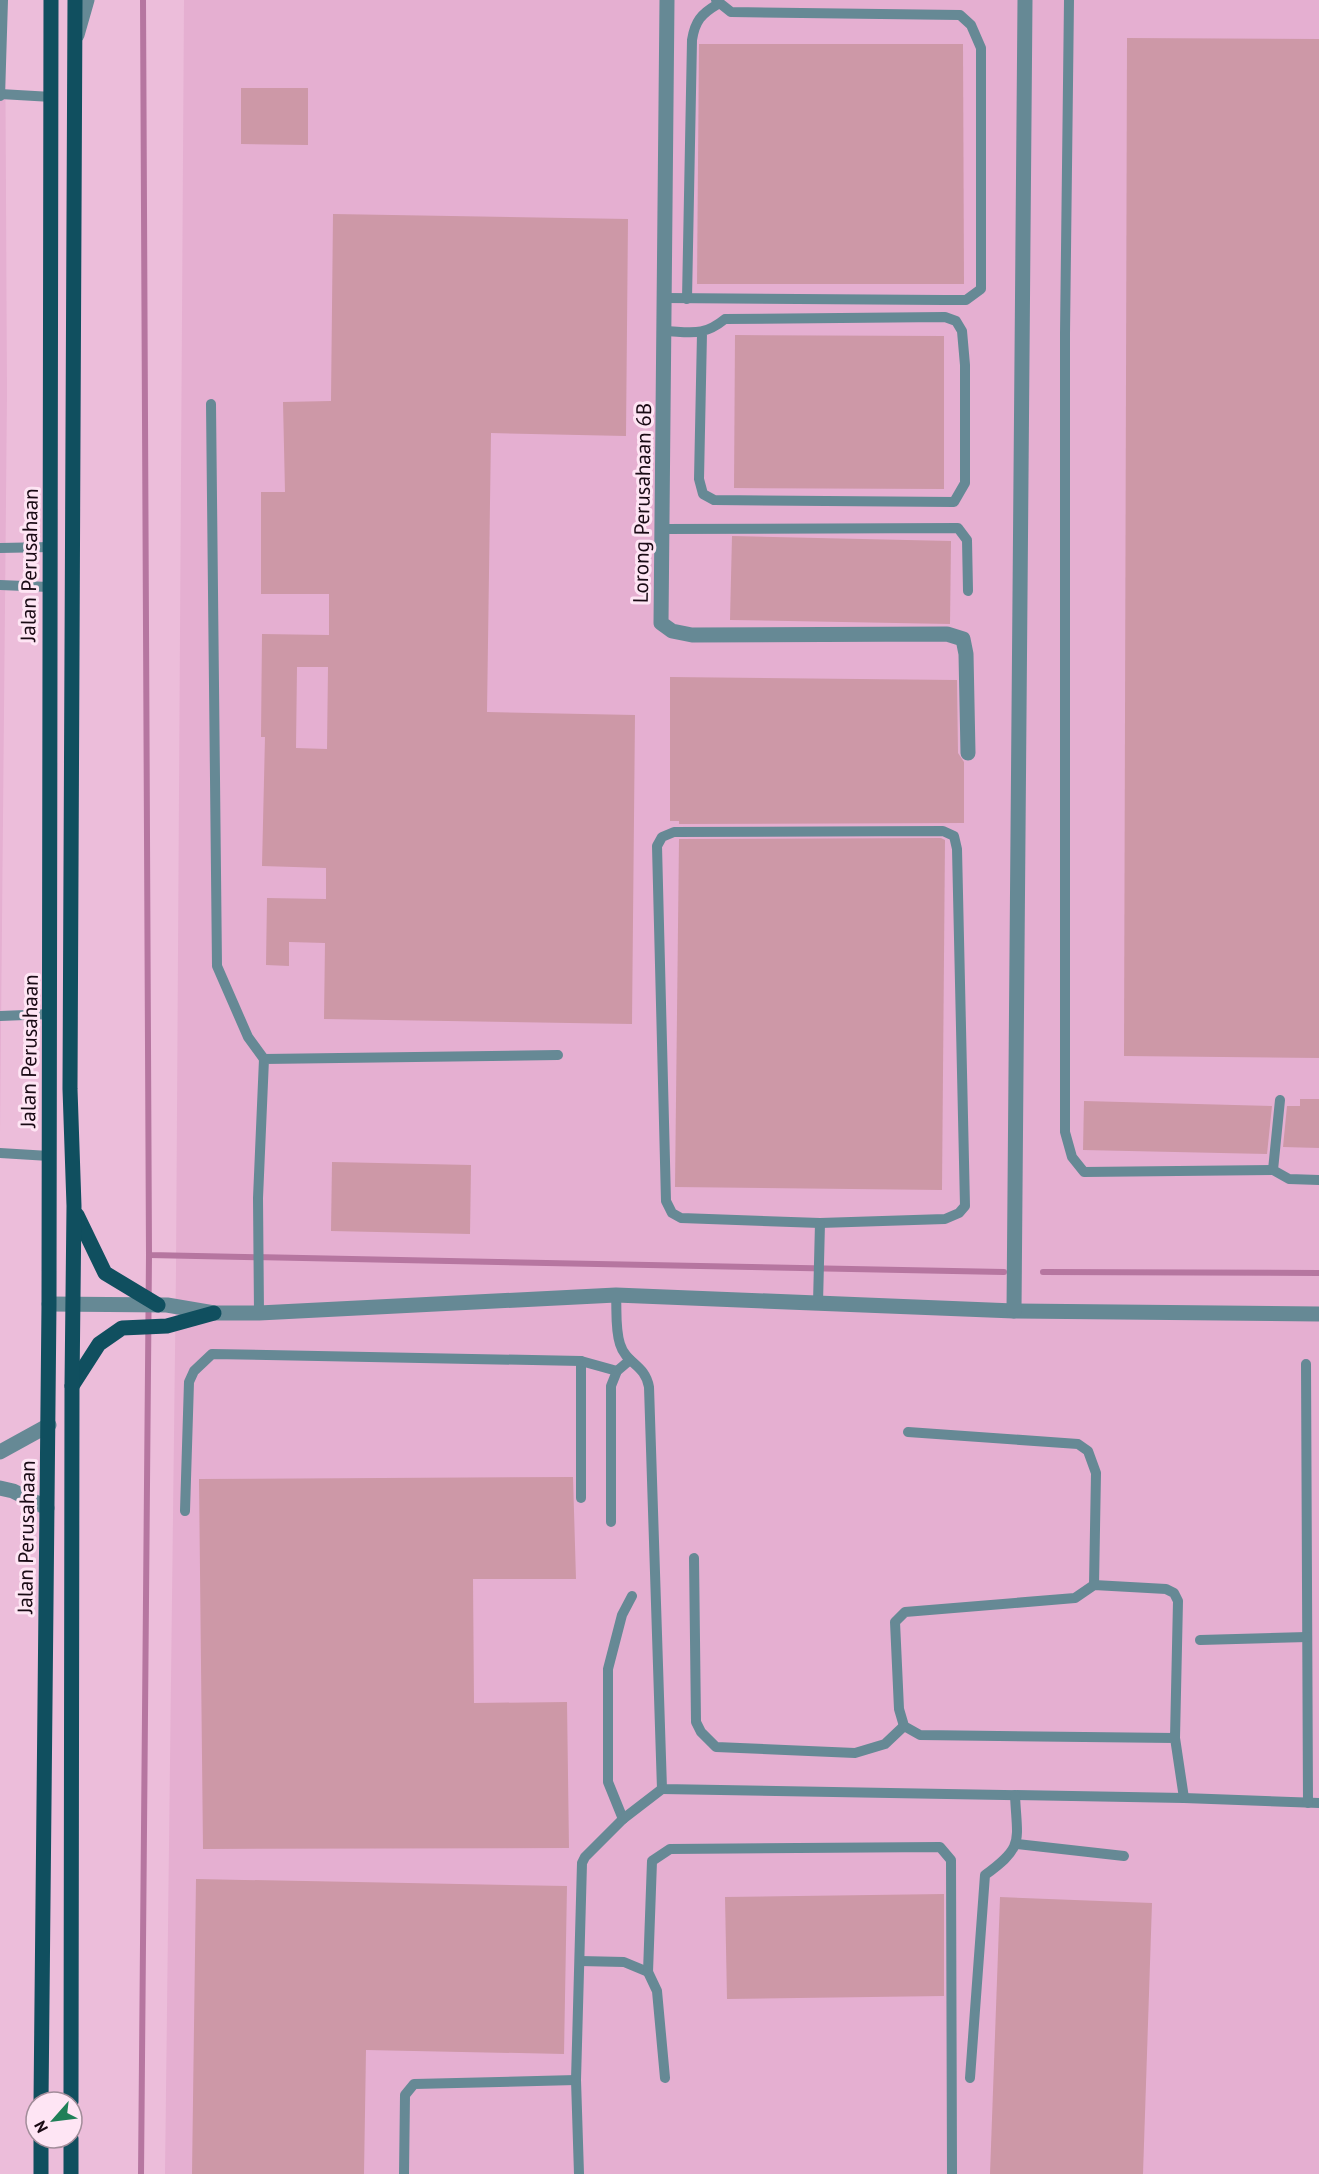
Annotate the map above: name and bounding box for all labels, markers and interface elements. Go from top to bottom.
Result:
street label: Lorong Perusahaan 6B [627,403,657,603]
street label: Jalan Perusahaan [14,488,44,643]
street label: Jalan Perusahaan [14,974,44,1129]
street label: Jalan Perusahaan [11,1460,41,1615]
north arrow [24,2090,84,2150]
text: N [29,2118,52,2136]

